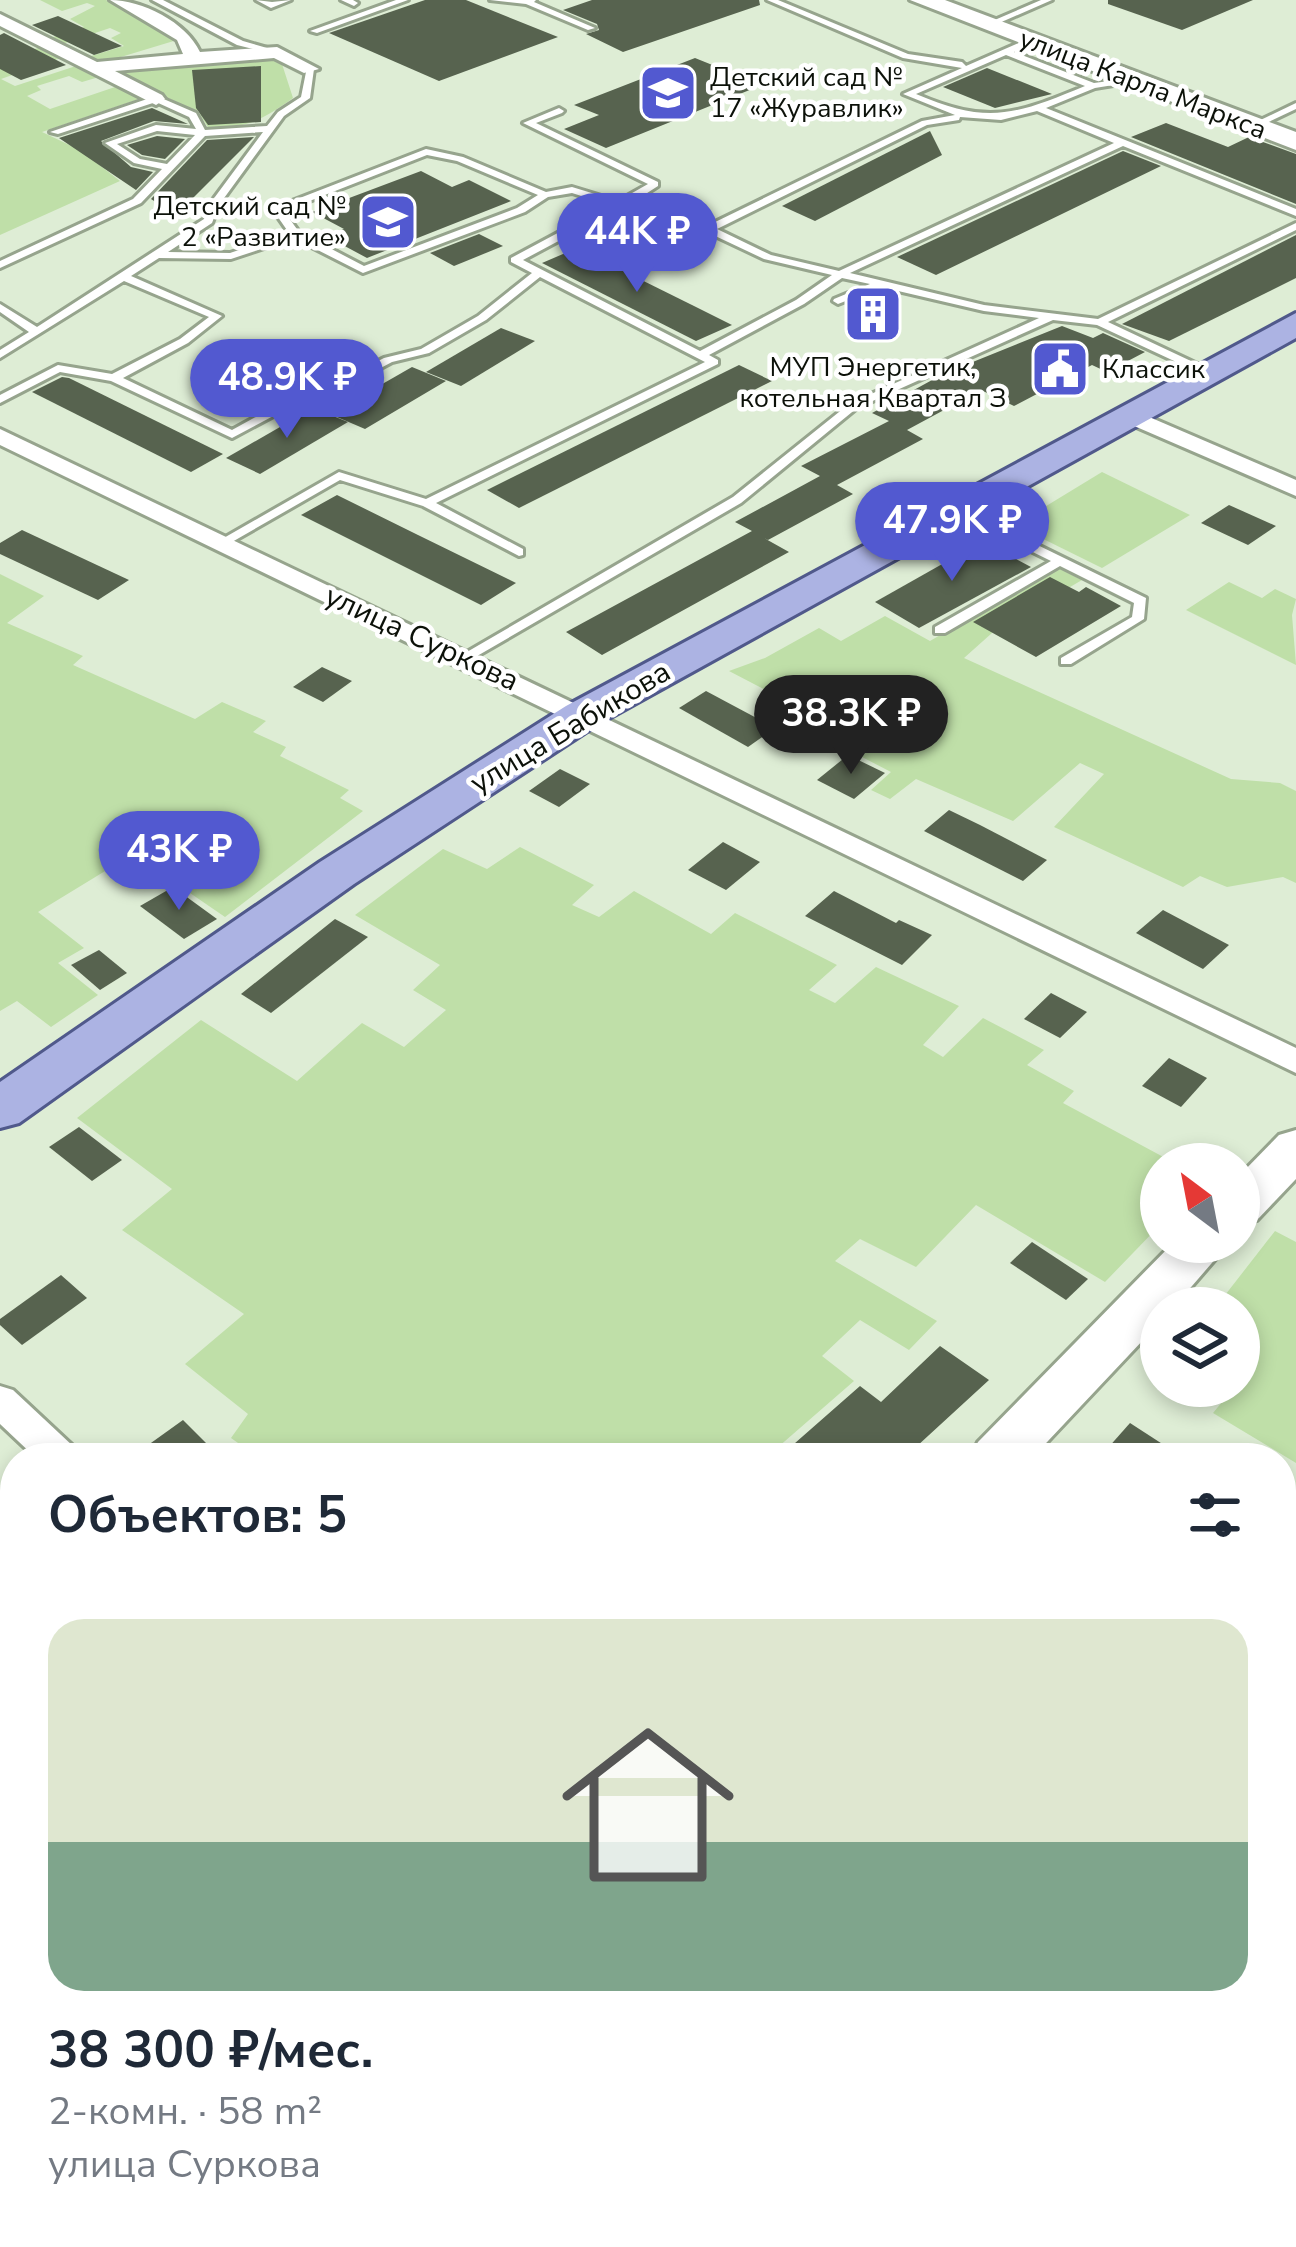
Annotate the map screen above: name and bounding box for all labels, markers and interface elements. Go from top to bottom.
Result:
street label: улица Карла Маркса [1014,20,1272,149]
place label: Детский сад № 17 «Журавлик» [710,59,904,127]
school or university icon: Детский сад № 17 «Журавлик» [637,62,699,124]
place label: Детский сад № 2 «Развитие» [154,188,346,256]
school or university icon: Детский сад № 2 «Развитие» [357,191,419,253]
pin: 44K ₽ [553,193,721,295]
text: 44K ₽ [584,205,690,258]
building icon: МУП Энергетик, котельная Квартал З [842,283,904,345]
public building icon: Классик [1029,338,1091,400]
pin: 48.9K ₽ [176,339,398,441]
place label: МУП Энергетик, котельная Квартал З [740,349,1006,417]
text: 48.9K ₽ [217,351,357,404]
place label: Классик [1102,351,1206,388]
pin: 47.9K ₽ [841,482,1063,584]
text: 47.9K ₽ [882,494,1022,547]
street label: улица Суркова [318,576,526,701]
street label: улица Бабикова [462,651,678,804]
pin: 38.3K ₽ [740,675,962,777]
text: 38.3K ₽ [781,687,921,740]
pin: 43K ₽ [95,811,263,913]
text: 43K ₽ [126,823,232,876]
north arrow [1140,1143,1260,1263]
map controls [1140,1143,1260,1407]
button: layers [1140,1287,1260,1407]
text: Объектов: 5 [48,1480,347,1550]
icon: filters [1182,1482,1248,1548]
icon: home [540,1697,756,1913]
text: 38 300 ₽/мес. [48,2015,373,2085]
text: 2-комн. · 58 m² [48,2085,322,2138]
text: улица Суркова [48,2138,321,2191]

